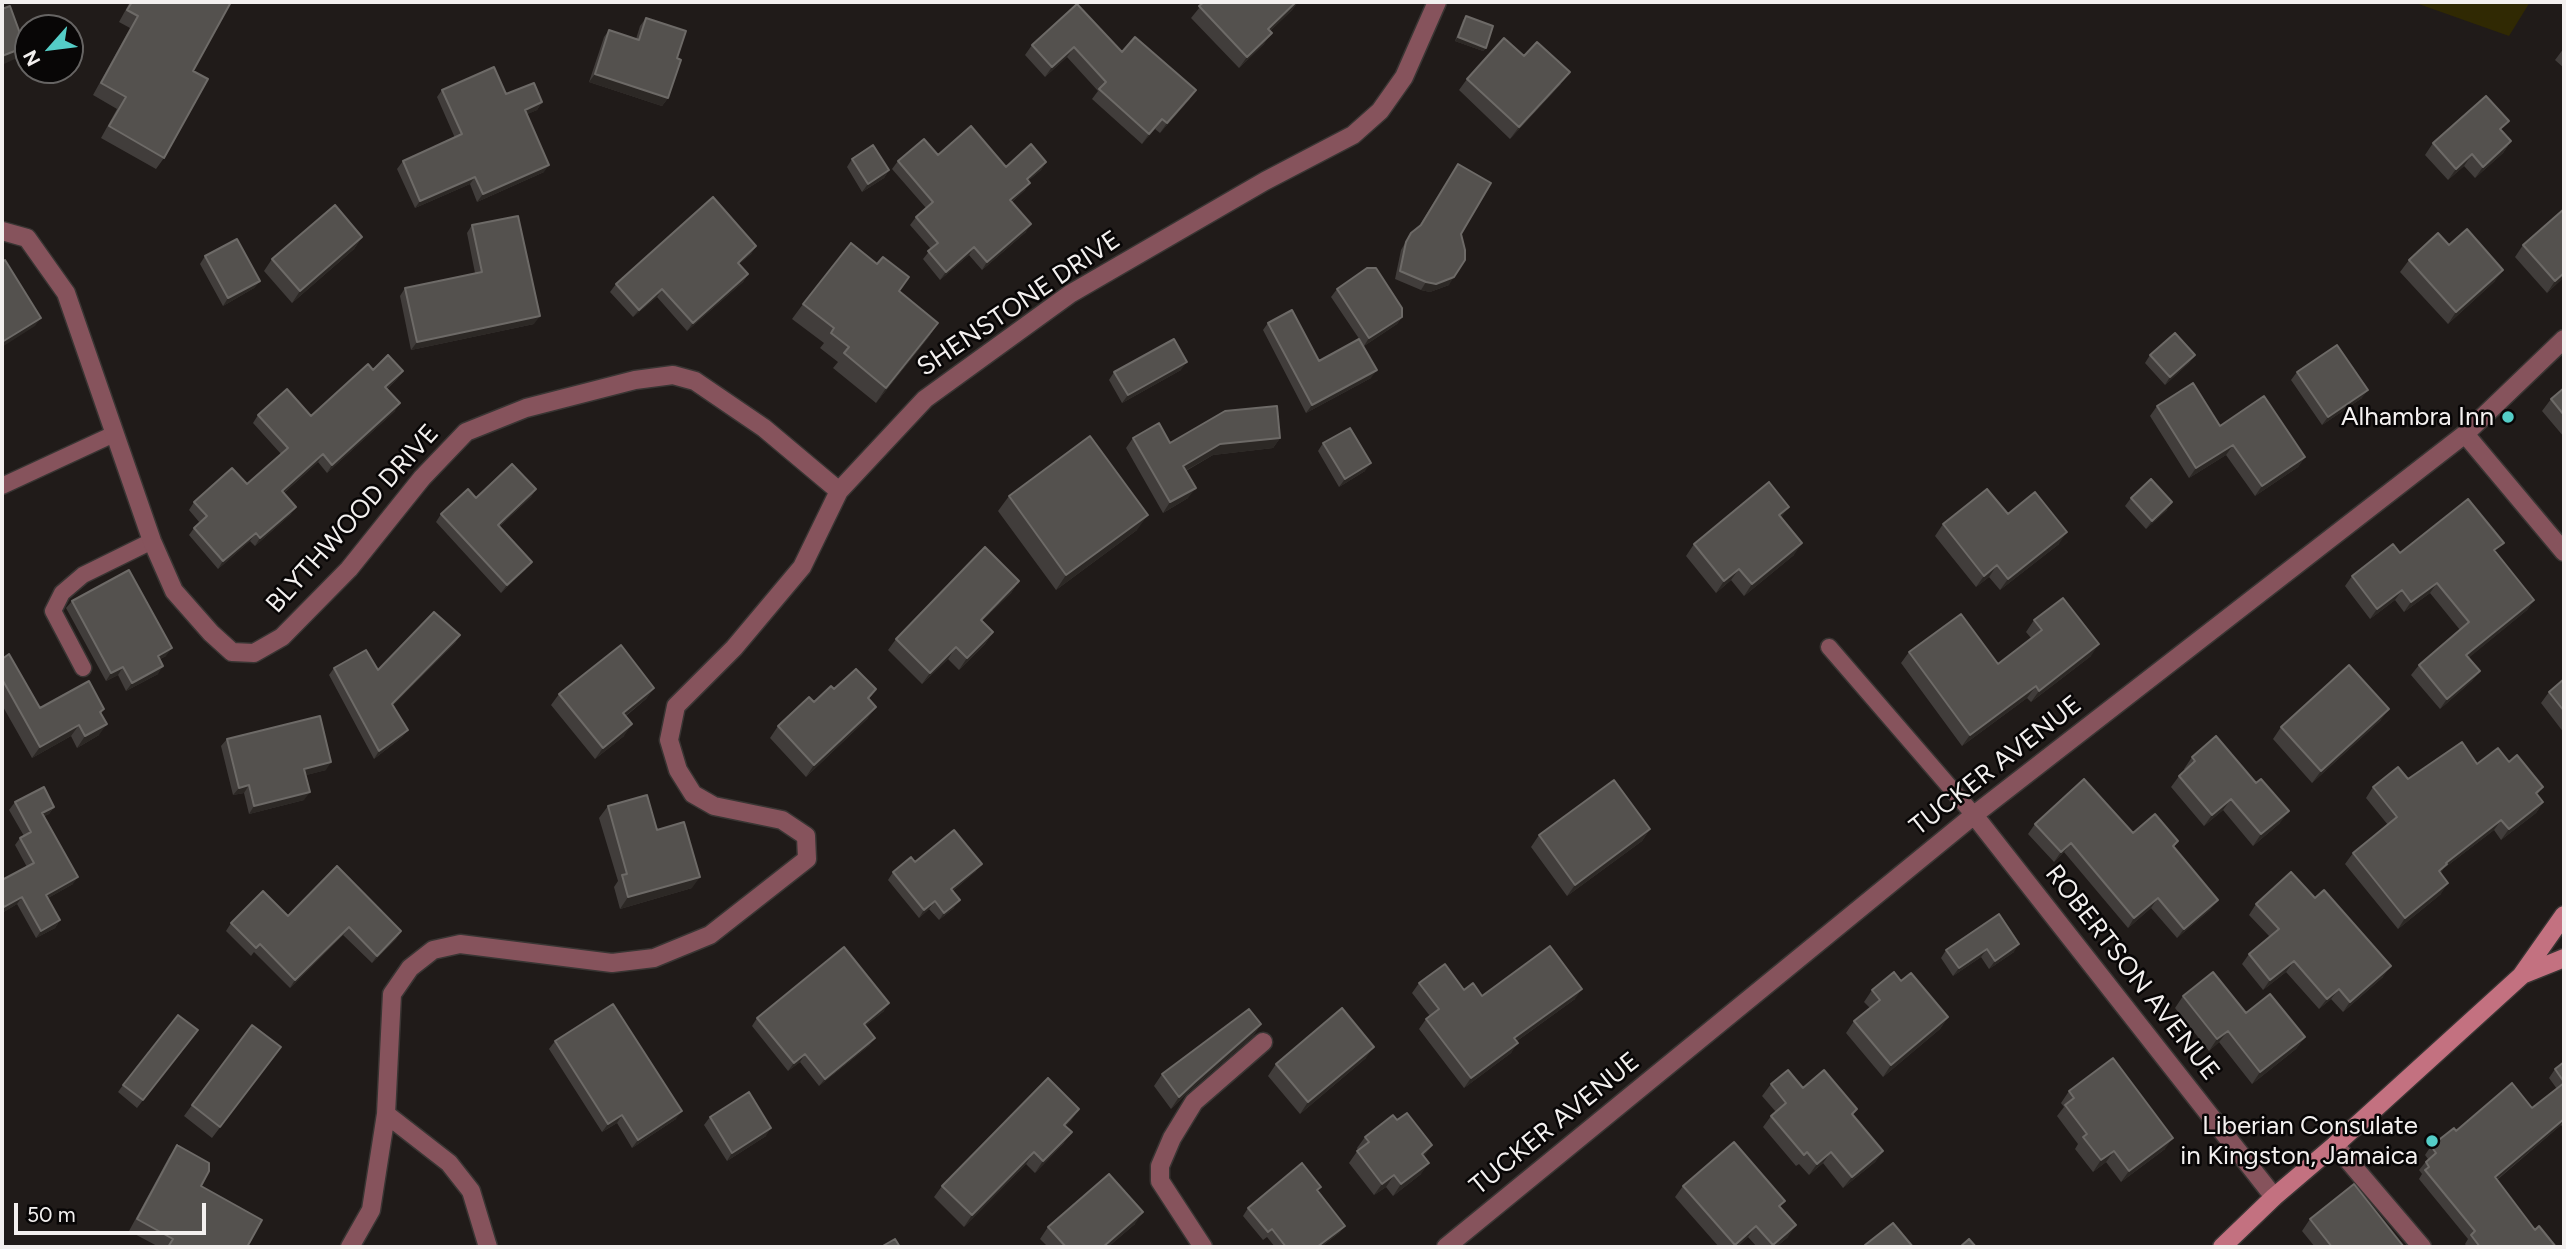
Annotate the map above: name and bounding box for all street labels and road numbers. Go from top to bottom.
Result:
street label: SHENSTONE DRIVE [912,225,1126,383]
street label: BLYTHWOOD DRIVE [260,418,446,620]
street label: TUCKER AVENUE [1904,689,2088,843]
street label: ROBERTSON AVENUE [2038,859,2226,1087]
street label: TUCKER AVENUE [1464,1046,1646,1202]

